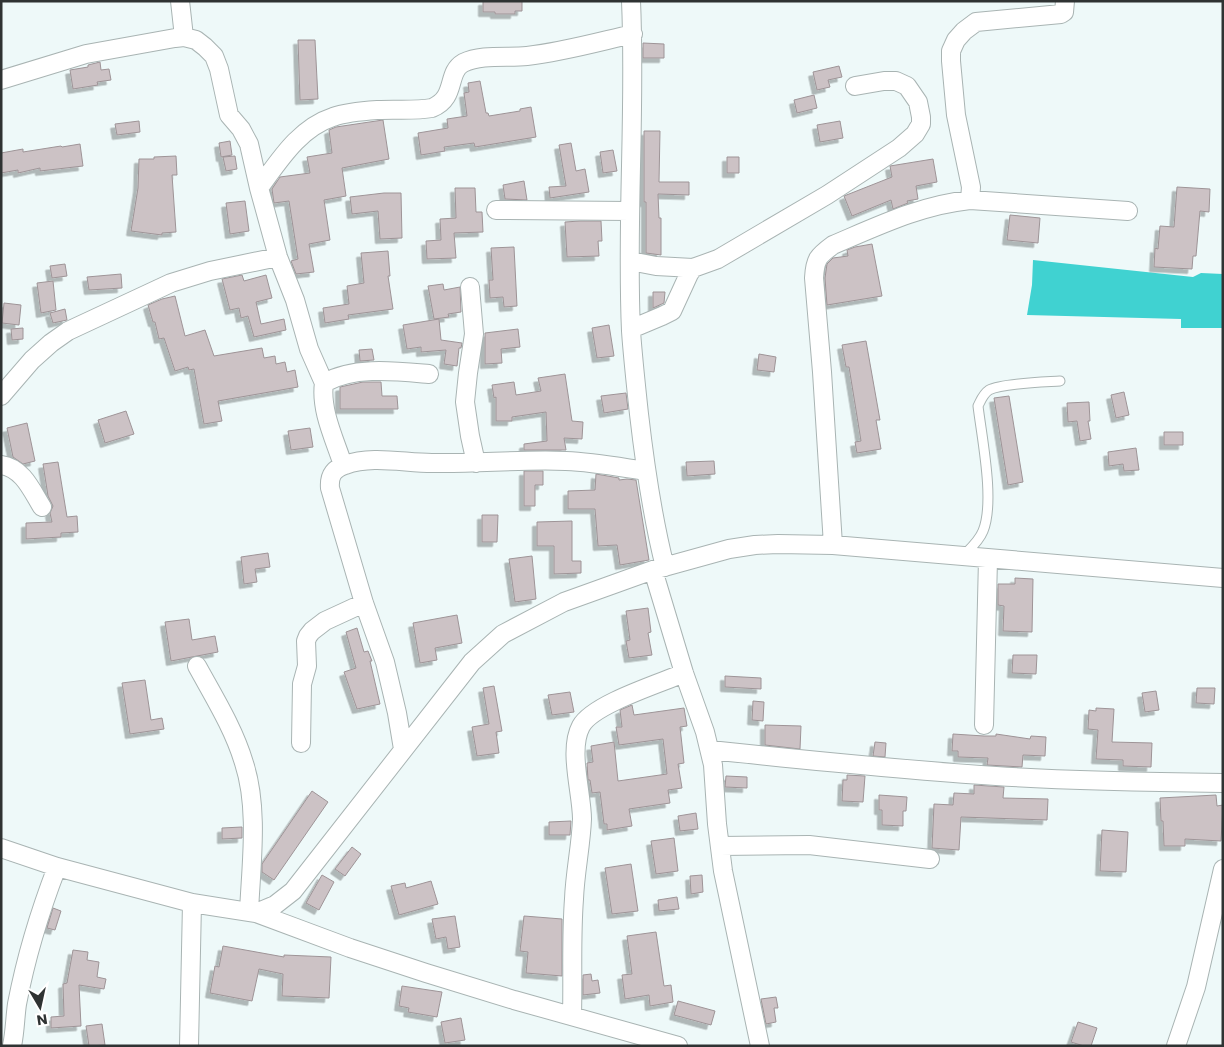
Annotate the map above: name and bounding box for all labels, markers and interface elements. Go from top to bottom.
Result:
north arrow [15,982,65,1032]
text: N [35,1009,49,1031]

